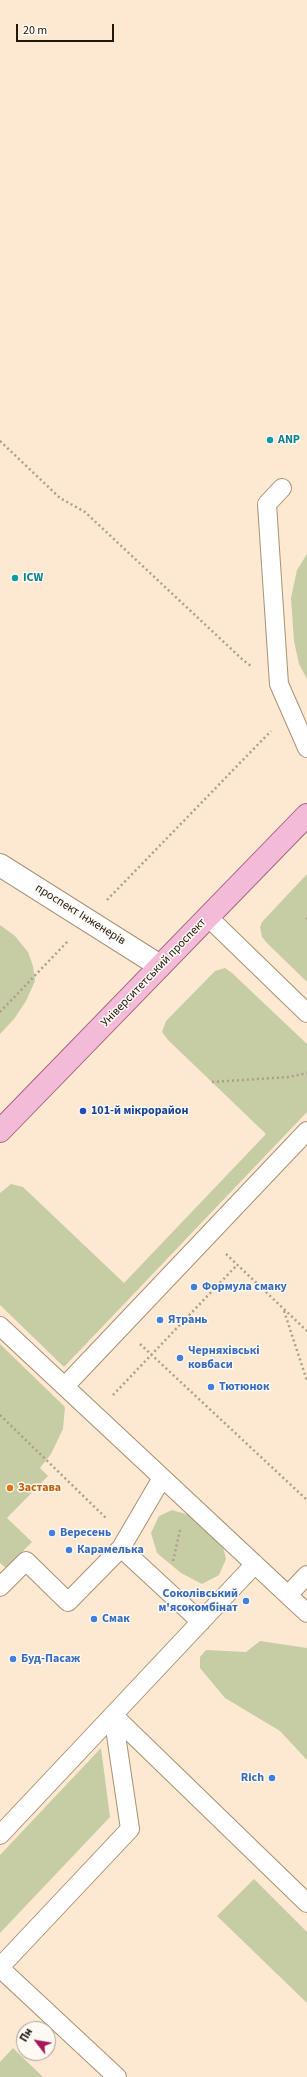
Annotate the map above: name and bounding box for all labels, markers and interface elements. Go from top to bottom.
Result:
scale bar [18,16,116,42]
text: 20 m [23,22,47,39]
place label: ANP [278,433,300,447]
marker: ANP [265,435,275,445]
place label: ICW [23,571,43,585]
marker: ICW [10,573,20,583]
street label: проспект Інженерів [32,881,128,949]
street label: Університетський проспект [98,916,210,1030]
place label: 101-й мікрорайон [91,1104,188,1118]
marker: 101-й мікрорайон [78,1106,88,1116]
place label: Формула смаку [202,1280,287,1294]
marker: Формула смаку [189,1282,199,1292]
place label: Ятрань [168,1313,208,1327]
marker: Ятрань [155,1315,165,1325]
place label: Черняхівські ковбаси [188,1344,260,1372]
marker: Черняхівські ковбаси [175,1353,185,1363]
place label: Тютюнок [219,1380,270,1394]
marker: Тютюнок [206,1382,216,1392]
place label: Застава [18,1481,61,1495]
marker: Застава [5,1483,15,1493]
place label: Вересень [60,1526,111,1540]
marker: Вересень [47,1528,57,1538]
place label: Карамелька [77,1543,144,1557]
marker: Карамелька [64,1545,74,1555]
place label: Соколівський м'ясокомбінат [158,1587,238,1615]
marker: Соколівський м'ясокомбінат [241,1596,251,1606]
place label: Смак [102,1612,130,1626]
marker: Смак [89,1614,99,1624]
place label: Буд-Пасаж [21,1652,80,1666]
marker: Буд-Пасаж [8,1654,18,1664]
place label: Rich [241,1771,264,1785]
marker: Rich [267,1773,277,1783]
north arrow [16,2021,56,2061]
text: Пн [16,2025,36,2045]

